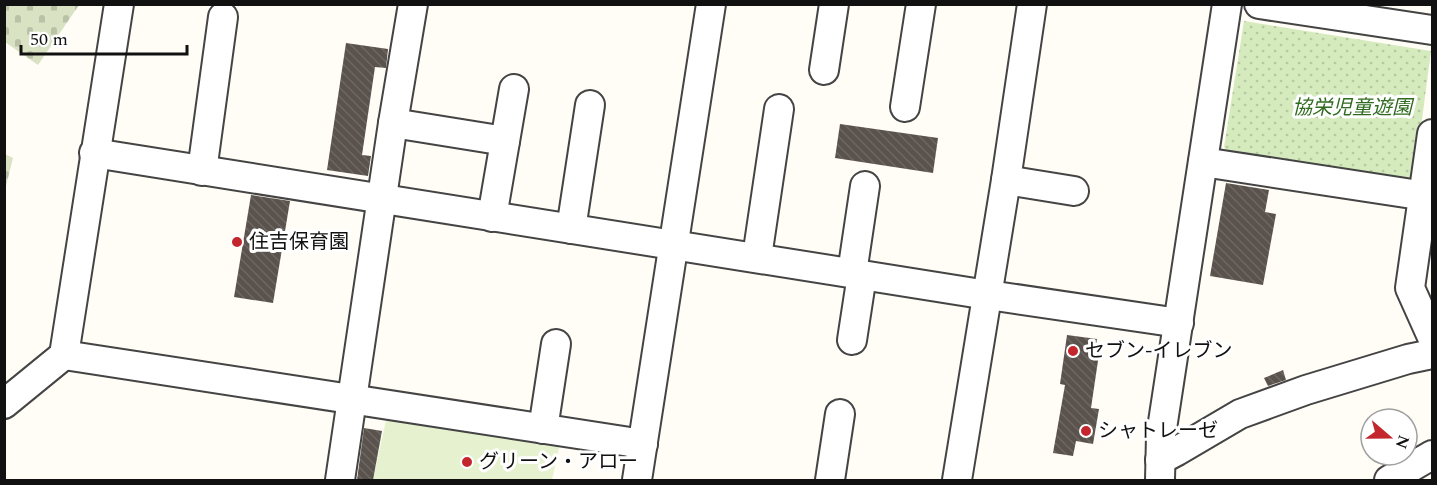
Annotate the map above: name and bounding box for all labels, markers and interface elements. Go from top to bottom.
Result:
scale bar [21,18,188,56]
text: 50 m [30,26,68,53]
park label: 協栄児童遊園 [1292,93,1415,123]
place label: 住吉保育園 [249,227,349,257]
marker: 住吉保育園 [230,235,244,249]
place label: セブン-イレブン [1085,336,1233,366]
marker: セブン-イレブン [1066,344,1080,358]
north arrow [1359,407,1419,467]
place label: シャトレーゼ [1098,416,1218,446]
marker: シャトレーゼ [1079,424,1093,438]
text: N [1389,432,1416,452]
place label: グリーン・アロー [479,447,638,477]
marker: グリーン・アロー [460,455,474,469]

